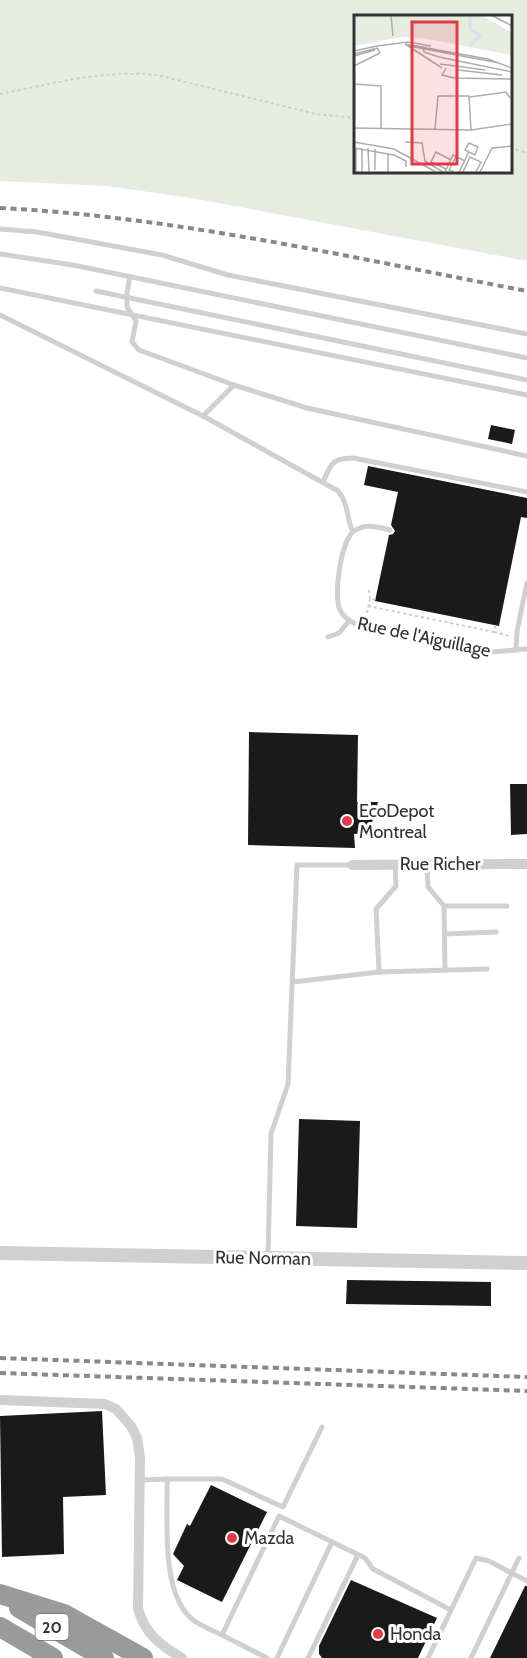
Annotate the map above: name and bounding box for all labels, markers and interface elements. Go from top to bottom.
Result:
inset map [354,15,512,172]
street label: Rue de l'Aiguillage [355,612,493,662]
place label: EcoDepot Montreal [359,800,434,843]
marker: EcoDepot Montreal [340,814,354,828]
street label: Rue Richer [400,853,481,875]
street label: Rue Norman [215,1246,311,1270]
place label: Mazda [244,1527,294,1549]
marker: Mazda [225,1531,239,1545]
road number: 20 [36,1614,68,1640]
place label: Honda [390,1623,441,1645]
marker: Honda [371,1627,385,1641]

